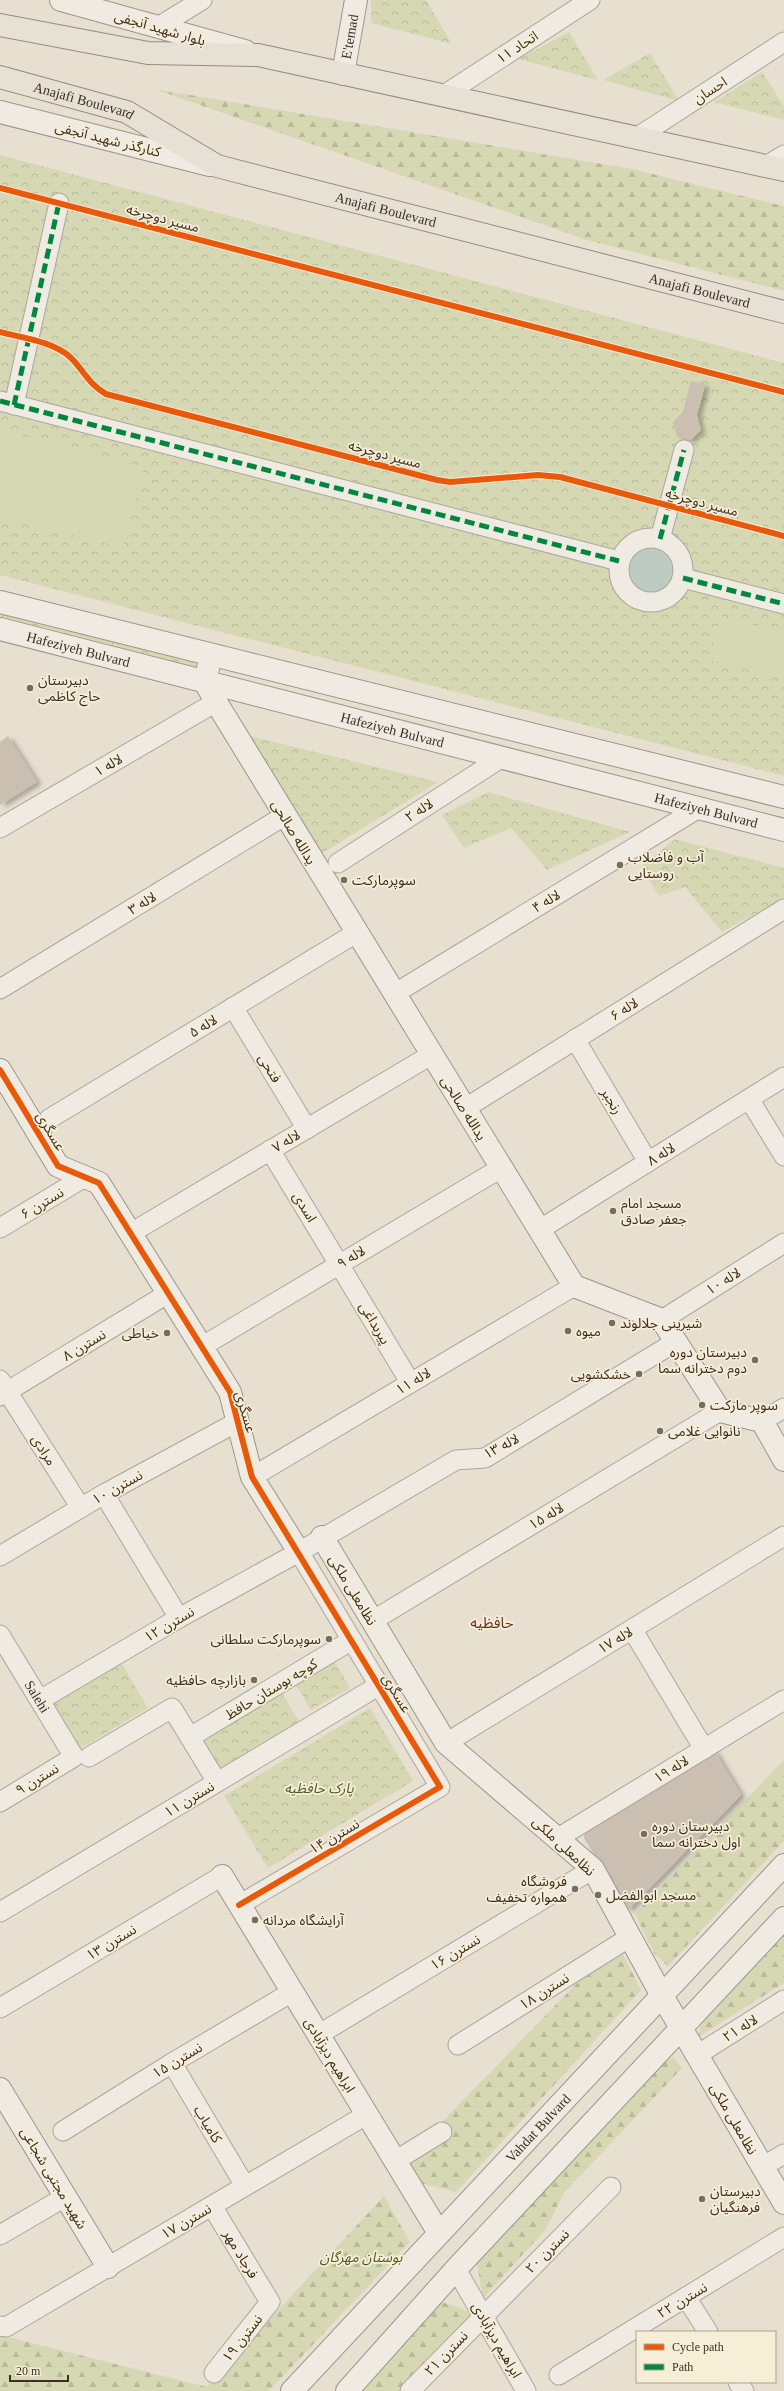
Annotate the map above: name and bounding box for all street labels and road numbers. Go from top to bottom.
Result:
street label: بلوار شهید آنجفی [112,8,207,50]
street label: E'temad [339,13,361,60]
street label: اتحاد ۱۱ [494,28,541,66]
street label: احسان [691,74,730,108]
street label: Anajafi Boulevard [32,80,137,123]
street label: کنارگذر شهید آنجفی [53,119,163,161]
street label: Anajafi Boulevard [334,190,438,230]
street label: مسیر دوچرخه [124,202,201,237]
street label: Anajafi Boulevard [647,271,752,311]
street label: مسیر دوچرخه [346,438,423,473]
street label: مسیر دوچرخه [663,486,740,521]
street label: Hafeziyeh Bulvard [25,629,132,670]
street label: Hafeziyeh Bulvard [339,710,445,751]
street label: لاله ۱ [91,751,125,779]
street label: Hafeziyeh Bulvard [653,790,759,831]
street label: لاله ۲ [403,796,436,825]
street label: یدالله صالحی [268,797,319,868]
street label: لاله ۴ [529,887,563,916]
street label: لاله ۳ [125,889,159,918]
street label: لاله ۶ [608,995,641,1024]
street label: لاله ۵ [186,1012,220,1041]
street label: فتحی [254,1051,284,1086]
street label: یدالله صالحی [437,1073,489,1144]
street label: رنجبر [597,1085,625,1118]
street label: عسگری [32,1109,68,1154]
street label: لاله ۷ [269,1127,303,1156]
street label: لاله ۸ [645,1140,678,1169]
street label: نسترن ۶ [18,1185,67,1223]
street label: اسدی [289,1190,319,1226]
street label: لاله ۹ [334,1243,368,1272]
street label: لاله ۱۰ [703,1265,743,1298]
street label: پیربداغی [354,1299,393,1348]
street label: نسترن ۸ [60,1327,109,1365]
street label: لاله ۱۱ [393,1365,433,1398]
street label: عسگری [232,1390,259,1435]
street label: لاله ۱۳ [481,1431,522,1462]
street label: مرادی [28,1432,59,1469]
street label: نسترن ۱۰ [89,1467,146,1508]
street label: لاله ۱۵ [526,1500,566,1533]
street label: نظامعلی ملکی [325,1552,380,1629]
street label: نسترن ۱۲ [141,1604,198,1646]
street label: لاله ۱۷ [595,1624,635,1657]
street label: کوچه بوستان حافظ [222,1656,321,1725]
street label: عسگری [378,1671,414,1716]
street label: Salehi [21,1678,52,1716]
street label: لاله ۱۹ [651,1753,691,1786]
street label: نسترن ۹ [13,1761,62,1799]
street label: نسترن ۱۱ [162,1779,218,1821]
street label: نظامعلی ملکی [529,1814,598,1880]
street label: نسترن ۱۴ [306,1816,363,1858]
street label: نسترن ۱۳ [84,1922,140,1964]
street label: نسترن ۱۶ [428,1932,484,1974]
street label: نسترن ۱۸ [517,1970,573,2013]
street label: لاله ۲۱ [720,2012,760,2045]
street label: ابراهیم دیزآبادی [299,2015,358,2097]
street label: نسترن ۱۵ [150,2040,206,2082]
street label: نظامعلی ملکی [706,2081,760,2158]
street label: Vahdat Bulvard [503,2091,574,2166]
street label: کامیاب [190,2103,225,2146]
street label: شهید مجتبی شجاعی [17,2125,90,2232]
street label: نسترن ۱۷ [158,2201,215,2243]
street label: نسترن ۲۰ [522,2226,573,2277]
street label: فرجاد مهر [219,2227,261,2282]
street label: نسترن ۲۲ [655,2280,711,2322]
street label: ابراهیم دیزآبادی [466,2300,524,2382]
street label: نسترن ۱۹ [219,2312,266,2365]
street label: نسترن ۲۱ [422,2328,472,2379]

